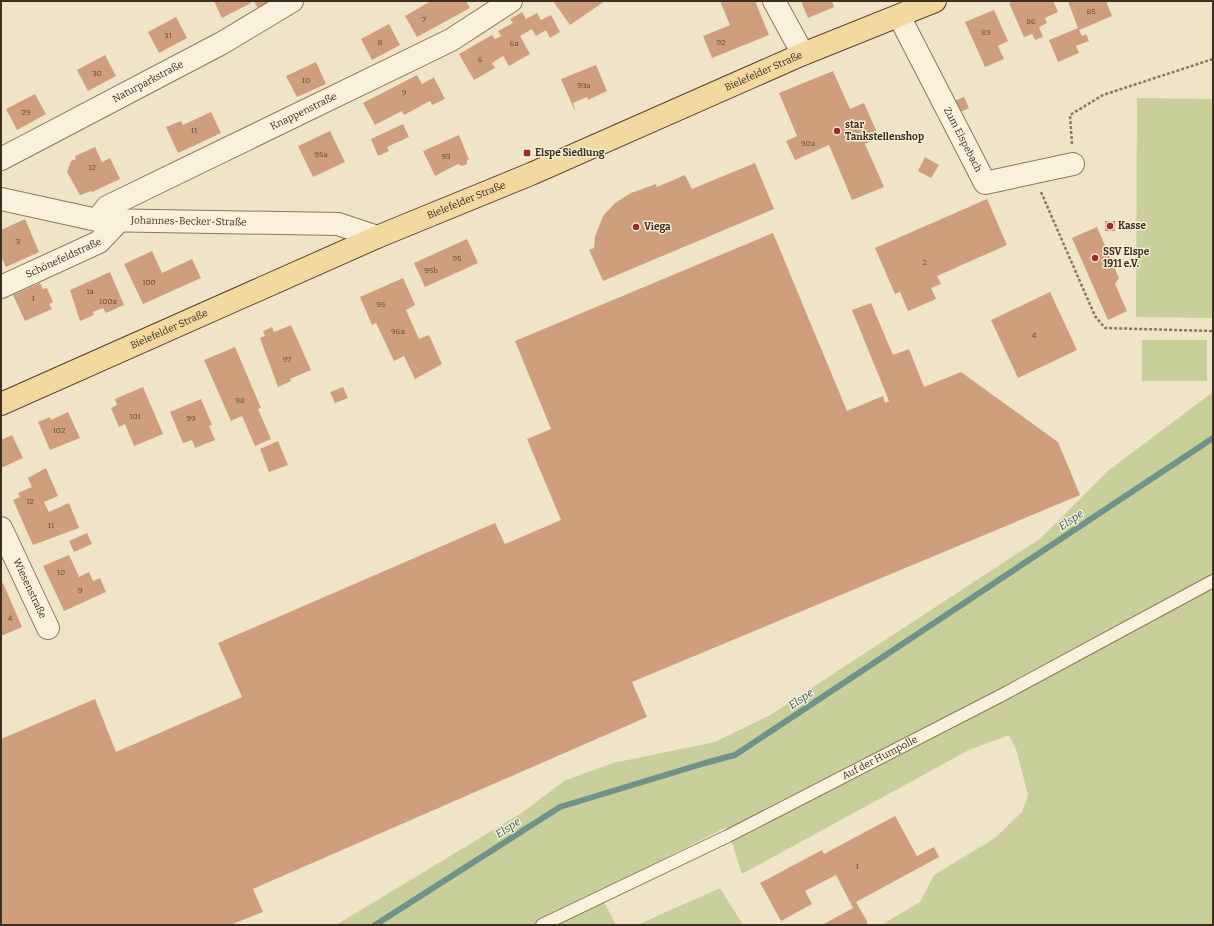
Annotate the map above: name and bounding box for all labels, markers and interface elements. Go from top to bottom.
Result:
house number: 85 [1086,7,1096,16]
house number: 7 [422,15,426,24]
house number: 86 [1026,17,1036,26]
house number: 89 [981,28,991,37]
house number: 31 [164,31,173,40]
house number: 8 [378,38,383,47]
house number: 92 [716,38,726,47]
house number: 6a [509,39,519,48]
street label: Bielefelder Straße [723,49,804,94]
house number: 6 [478,55,483,64]
street label: Naturparkstraße [111,58,185,105]
house number: 30 [92,69,102,78]
house number: 10 [302,76,310,85]
house number: 93a [577,81,591,90]
house number: 9 [402,88,407,97]
street label: Knappenstraße [268,90,339,133]
street label: Zum Elspebach [941,105,985,175]
house number: 29 [21,108,31,117]
place label: star Tankstellenshop [845,119,924,143]
house number: 11 [191,126,198,135]
marker: star Tankstellenshop [832,126,842,136]
house number: 90a [801,139,816,148]
place label: Elspe Siedlung [535,147,605,159]
marker: Elspe Siedlung [522,148,532,158]
house number: 95a [314,150,328,159]
house number: 93 [441,152,451,161]
house number: 12 [88,163,96,172]
street label: Bielefelder Straße [425,179,507,222]
street label: Johannes-Becker-Straße [130,215,247,228]
place label: Kasse [1118,220,1146,232]
place label: Viega [644,221,671,233]
marker: Kasse [1105,221,1115,231]
marker: Viega [631,222,641,232]
street label: Schönefeldstraße [24,236,104,281]
house number: 3 [16,237,21,246]
place label: SSV Elspe 1911 e.V. [1103,246,1150,270]
marker: SSV Elspe 1911 e.V. [1090,253,1100,263]
house number: 95 [453,254,461,263]
house number: 2 [923,258,927,267]
house number: 95b [424,266,438,275]
house number: 100 [142,278,156,287]
house number: 1a [86,287,94,296]
house number: 1 [31,294,35,303]
house number: 100a [99,297,118,306]
house number: 96 [376,300,386,309]
street label: Bielefelder Straße [128,307,210,352]
house number: 96a [391,327,406,336]
house number: 4 [1032,331,1037,340]
house number: 97 [283,355,291,364]
house number: 98 [235,396,245,405]
house number: 101 [129,412,142,421]
house number: 99 [186,414,196,423]
house number: 102 [53,426,65,435]
house number: 12 [26,497,34,506]
water label: Elspe [1056,507,1086,533]
house number: 11 [48,521,55,530]
street label: Wiesenstraße [10,557,49,621]
house number: 10 [57,568,65,577]
house number: 9 [78,586,83,595]
house number: 4 [8,614,13,623]
water label: Elspe [786,686,816,712]
street label: Auf der Humpolle [840,734,920,782]
water label: Elspe [493,815,523,841]
house number: 1 [855,862,859,871]

